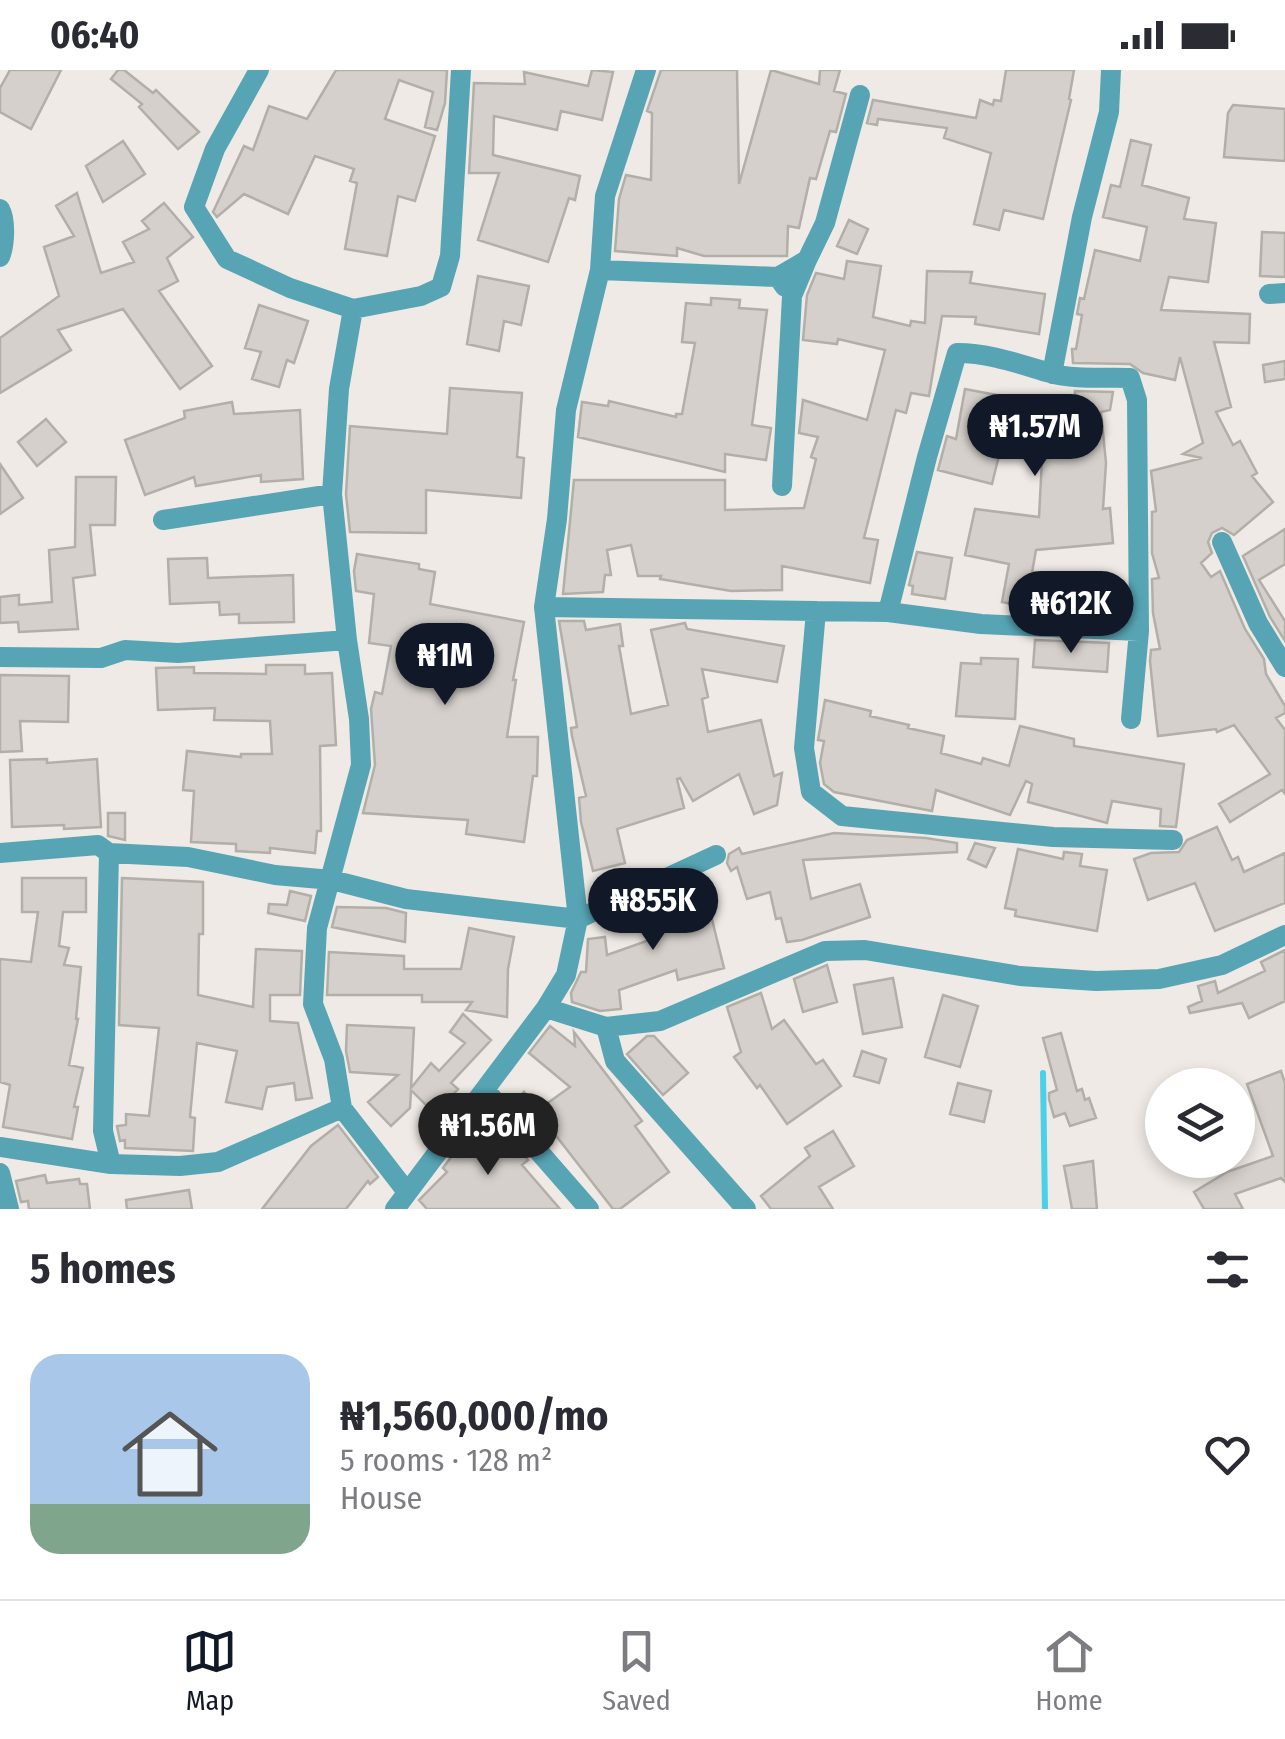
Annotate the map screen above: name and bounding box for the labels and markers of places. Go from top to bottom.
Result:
pin: ₦1.57M [954,394,1116,479]
pin: ₦612K [1001,571,1141,656]
pin: ₦1M [397,623,493,708]
pin: ₦855K [583,868,723,953]
pin: ₦1.56M [407,1093,569,1178]

